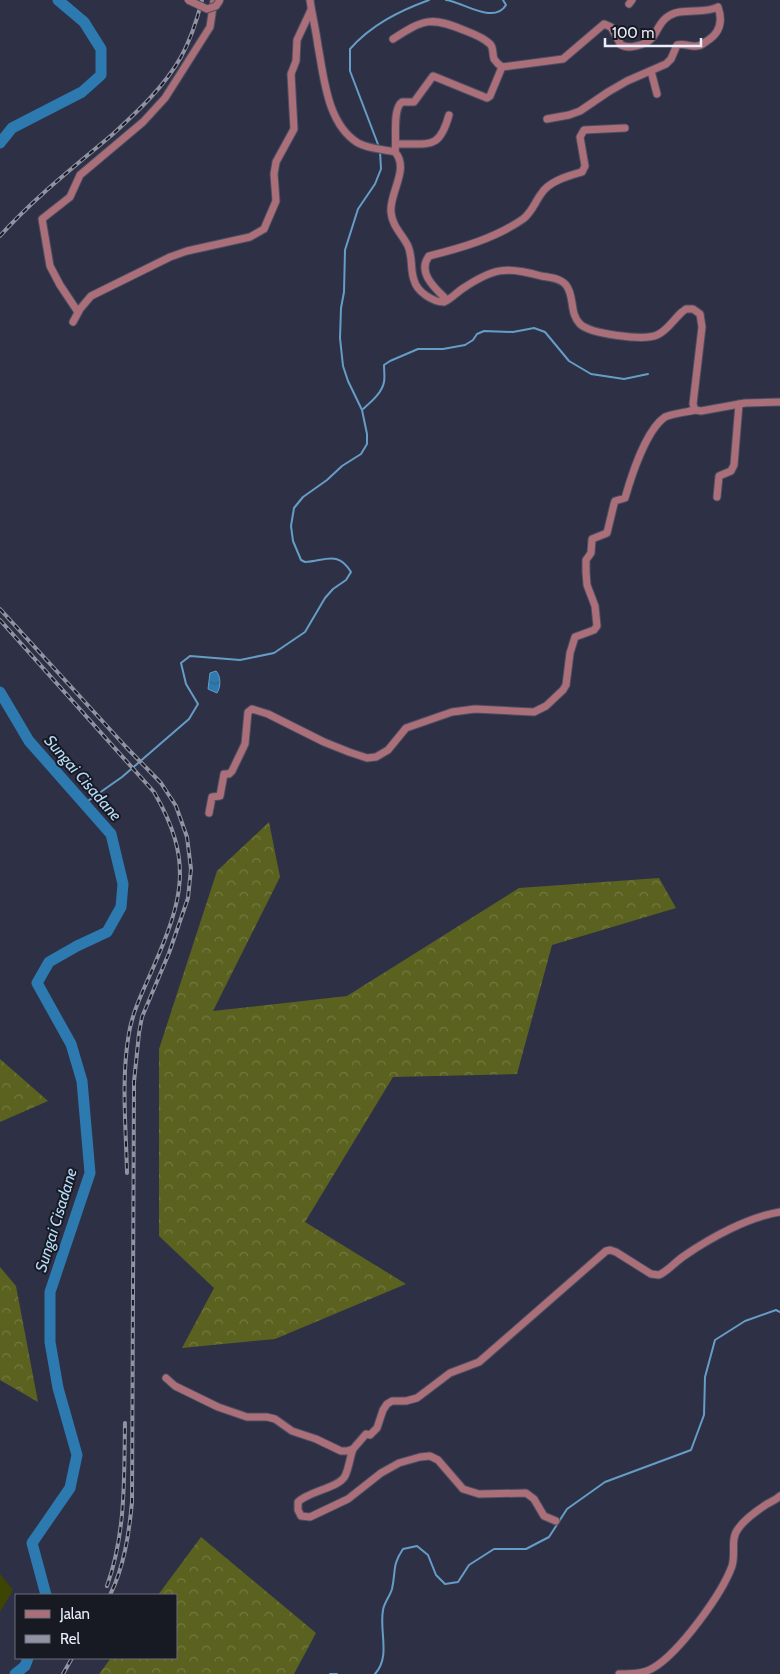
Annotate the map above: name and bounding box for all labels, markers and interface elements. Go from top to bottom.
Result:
scale bar [605,15,701,47]
text: 100 m [612,24,654,42]
water label: Sungai Cisadane [41,731,125,825]
water label: Sungai Cisadane [31,1166,81,1274]
legend [15,1594,178,1659]
text: Jalan [59,1605,90,1623]
text: Rel [60,1630,80,1648]

